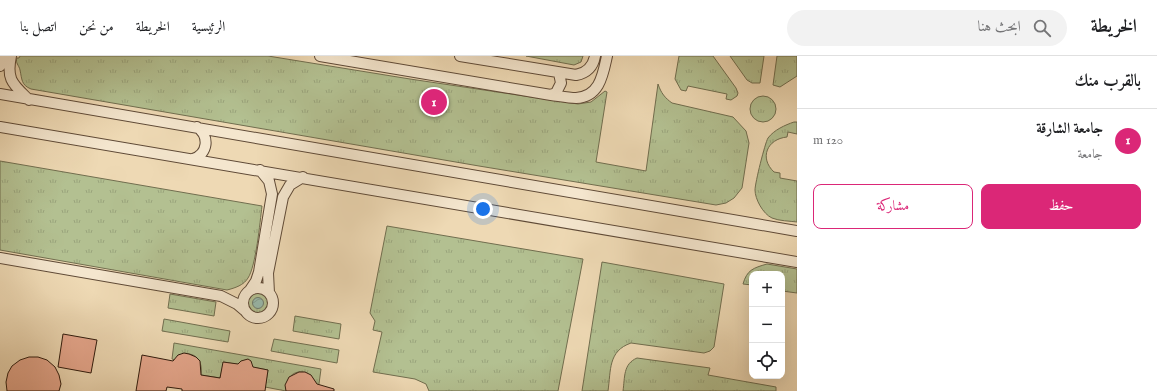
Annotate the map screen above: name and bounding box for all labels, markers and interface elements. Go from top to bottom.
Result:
search box [787,10,1067,46]
text: الخريطة [1091,15,1137,39]
text: ابحث هنا [977,17,1021,36]
icon: search [1031,17,1053,39]
text: اتصل بنا [20,18,57,36]
text: من نحن [79,18,114,36]
text: الخريطة [136,18,170,36]
text: الرئيسية [192,18,225,36]
text: بالقرب منك [1074,71,1141,92]
pin: 1 [421,87,447,117]
text: جامعة الشارقة [1036,119,1103,138]
text: 120 m [813,132,843,149]
text: 1 [1126,132,1130,149]
text: جامعة [1077,146,1103,163]
button: مشاركة [813,184,973,229]
button: حفظ [981,184,1141,229]
your location [473,199,493,219]
map controls [749,271,785,379]
button: + [749,271,785,307]
button: − [749,307,785,343]
button: locate [749,343,785,379]

